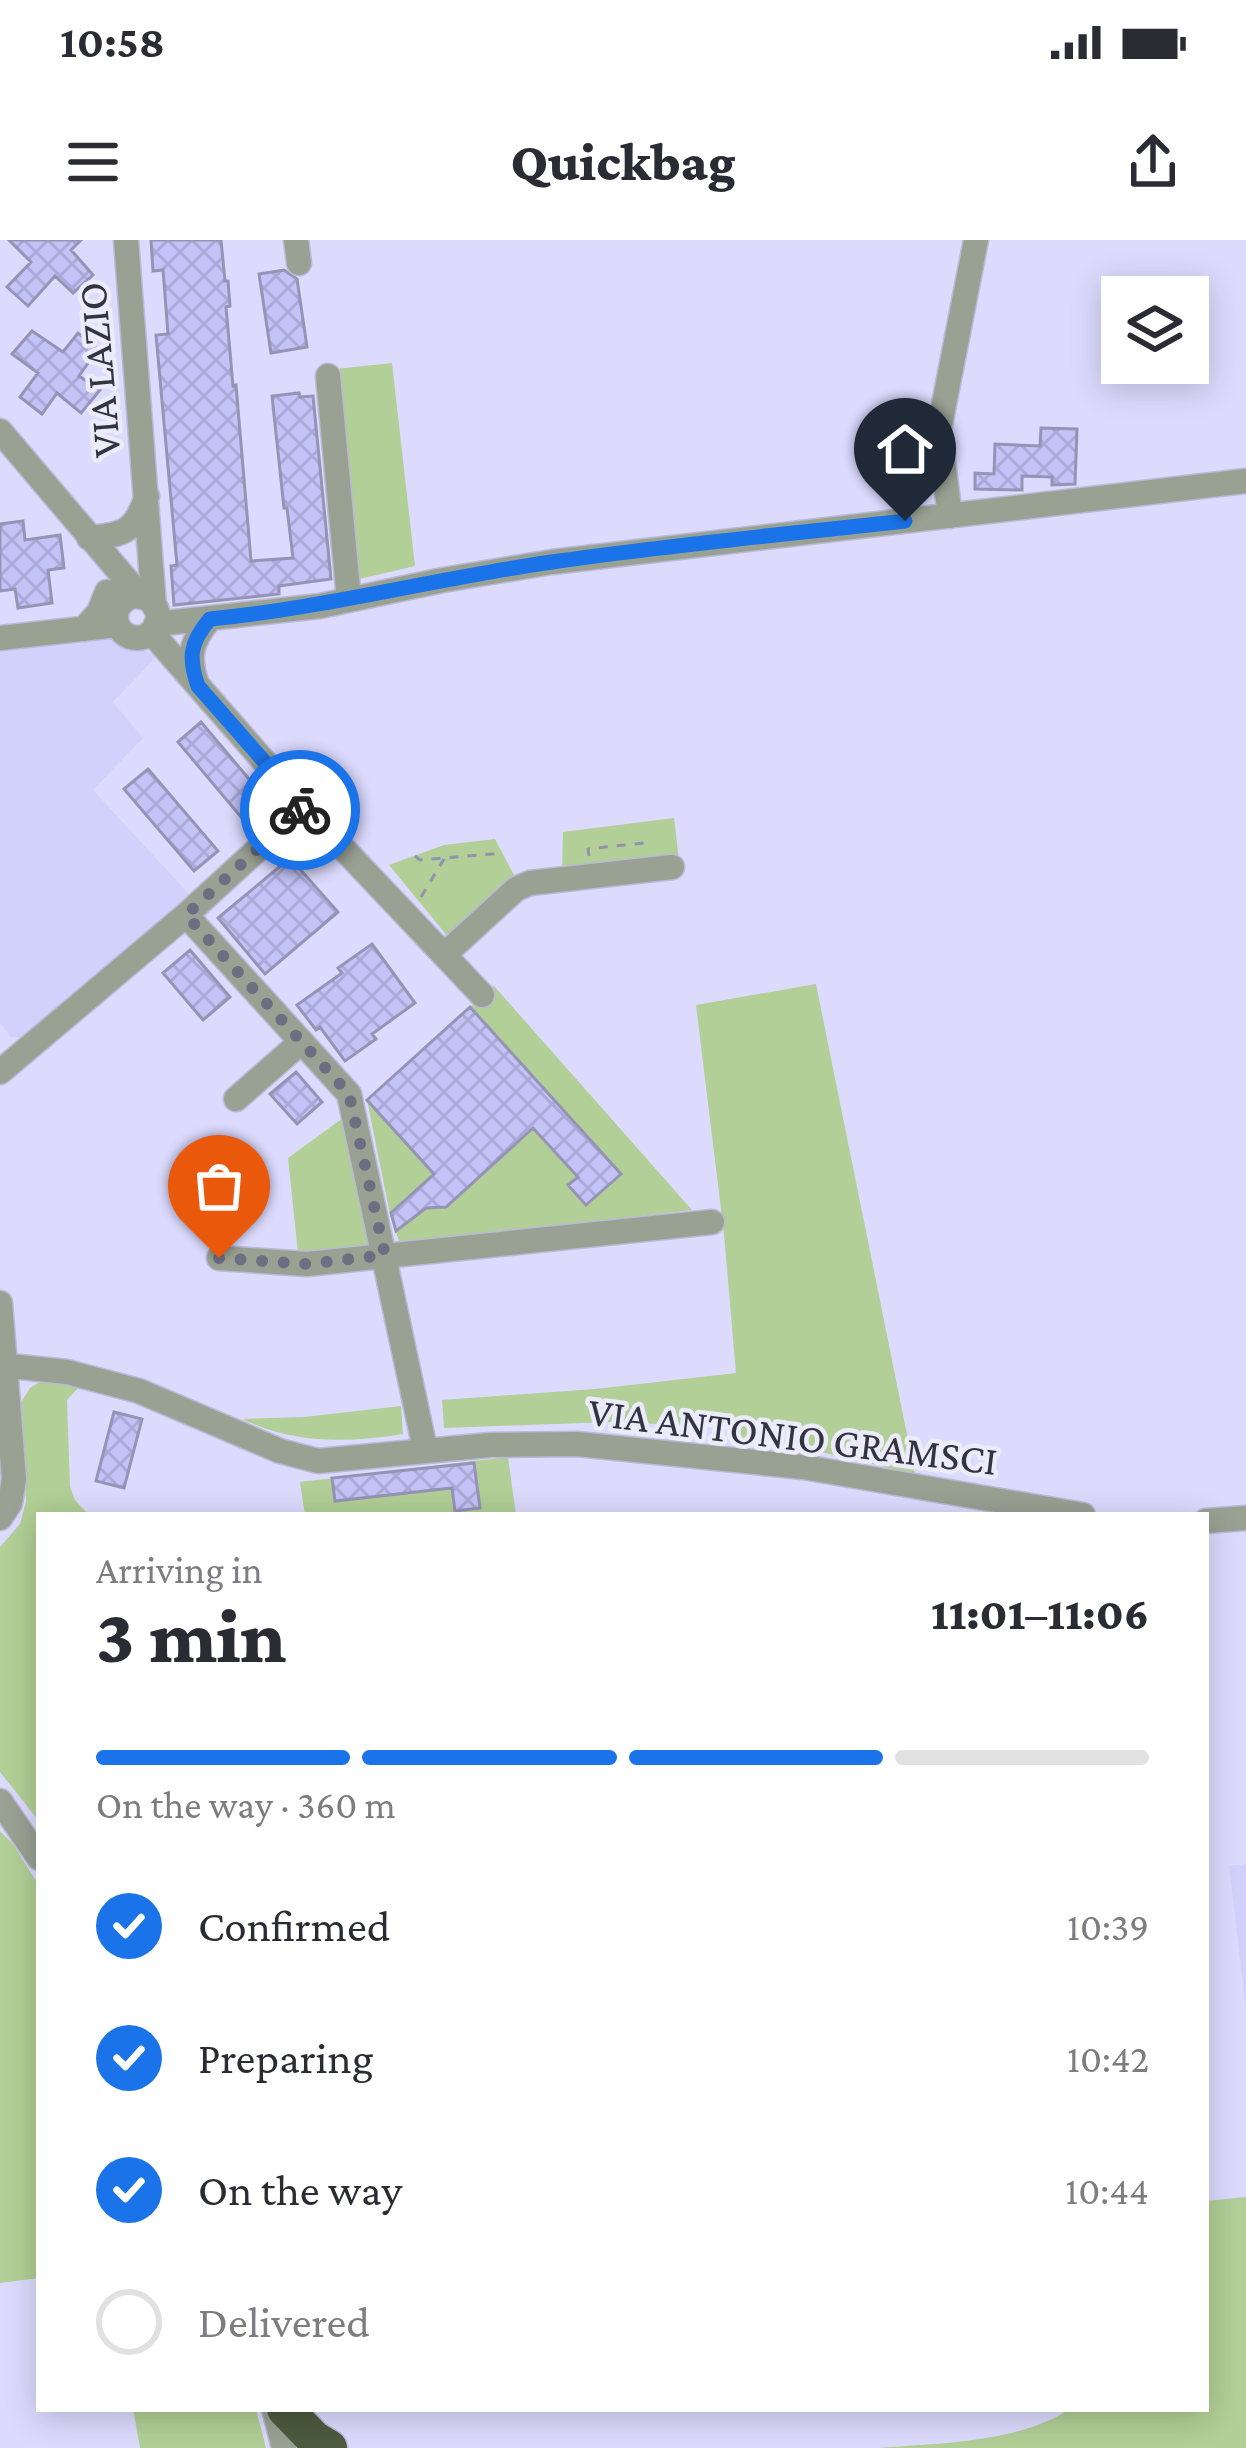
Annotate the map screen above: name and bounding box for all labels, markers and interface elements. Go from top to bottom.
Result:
text: 10:58 [60,17,165,67]
icon: menu [60,129,126,195]
icon: share [1120,129,1186,195]
text: Quickbag [510,132,736,192]
map controls [1101,276,1209,384]
button: layers [1101,276,1209,384]
street label: VIA LAZIO [67,280,130,460]
pin [854,398,956,521]
icon: home [872,416,938,482]
courier [240,750,360,870]
icon: bike [267,777,333,843]
pin [168,1135,270,1258]
icon: bag [186,1153,252,1219]
street label: VIA ANTONIO GRAMSCI [586,1387,1000,1484]
text: Arriving in [96,1548,263,1591]
text: 11:01–11:06 [931,1589,1149,1639]
text: 3 min [96,1592,286,1679]
text: On the way · 360 m [96,1783,396,1826]
icon: check [96,1893,162,1959]
text: Confirmed [198,1901,390,1951]
text: 10:39 [1067,1905,1149,1948]
icon: check [96,2025,162,2091]
text: Preparing [198,2033,374,2083]
text: 10:42 [1067,2037,1149,2080]
icon: check [96,2157,162,2223]
text: On the way [198,2165,402,2215]
text: 10:44 [1065,2169,1149,2212]
text: Delivered [198,2297,370,2347]

